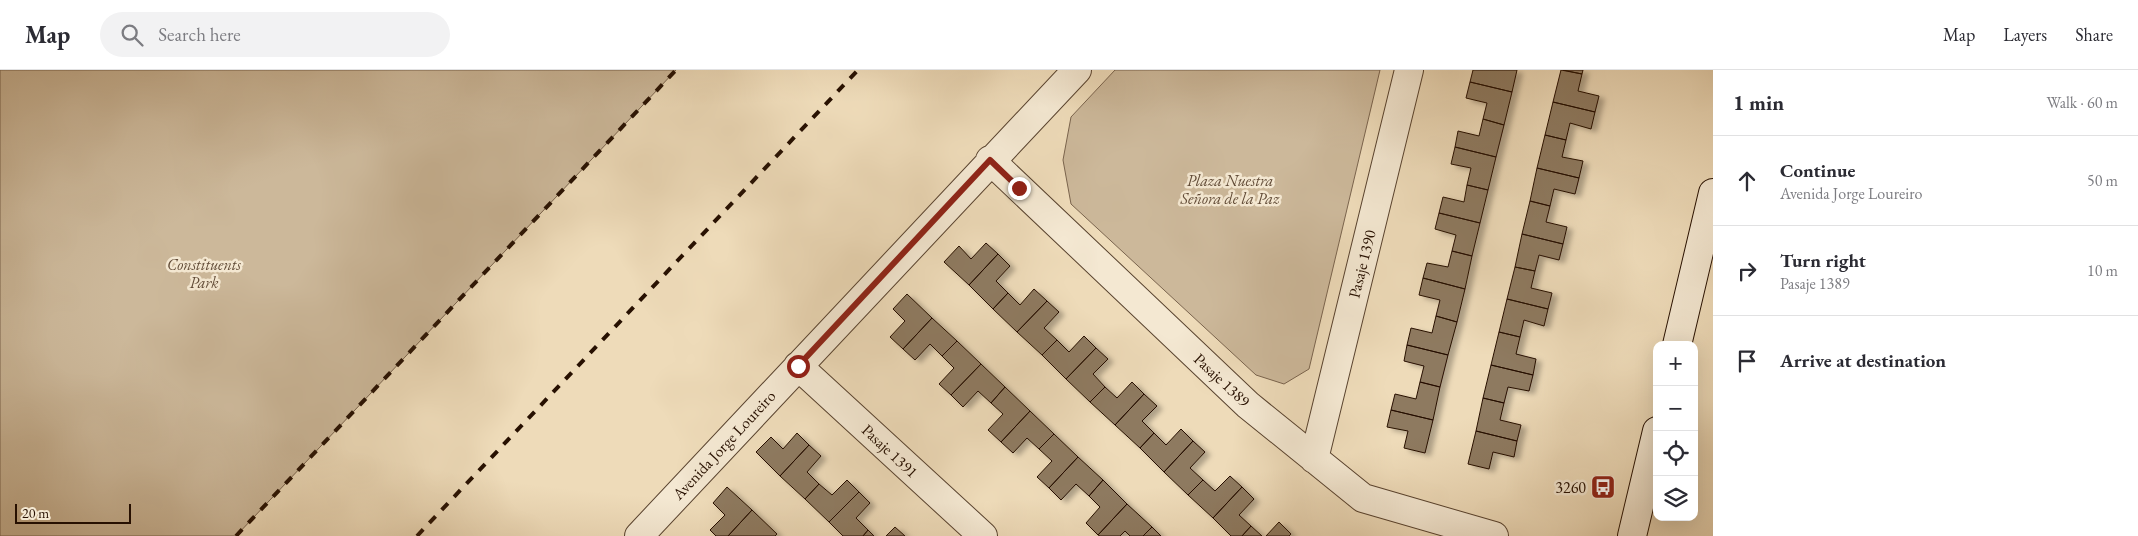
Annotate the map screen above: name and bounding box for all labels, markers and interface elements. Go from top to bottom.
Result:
search box [100,12,450,57]
text: Map [25,19,70,50]
icon: search [118,21,146,49]
text: Search here [158,22,241,47]
text: Map [1943,23,1975,46]
text: Layers [2003,23,2047,46]
text: Share [2075,23,2113,46]
text: 1 min [1733,89,1784,116]
text: Walk · 60 m [2047,92,2118,113]
text: Continue [1780,158,1855,183]
icon: ahead [1733,167,1761,195]
park label: Plaza Nuestra Señora de la Paz [1180,170,1280,209]
text: 50 m [2087,170,2118,191]
route end [1008,177,1031,200]
text: Avenida Jorge Loureiro [1780,183,1922,204]
street label: Pasaje 1390 [1343,227,1381,300]
text: Turn right [1780,248,1866,273]
park label: Constituents Park [167,254,242,293]
icon: right [1733,257,1761,285]
text: 10 m [2087,260,2118,281]
text: Pasaje 1389 [1780,273,1850,294]
map controls [1653,341,1698,521]
button: + [1653,341,1698,386]
icon: arrive [1733,347,1761,375]
text: Arrive at destination [1780,348,1946,373]
street label: Pasaje 1389 [1189,349,1255,412]
route start [787,355,810,378]
street label: Avenida Jorge Loureiro [667,386,780,505]
button: − [1653,386,1698,431]
street label: Pasaje 1391 [857,420,923,482]
button: locate [1653,431,1698,476]
bus stop icon: 3260 [1590,474,1616,500]
button: layers [1653,476,1698,521]
place label: 3260 [1555,477,1586,498]
scale bar [15,501,131,524]
text: 20 m [22,504,49,522]

